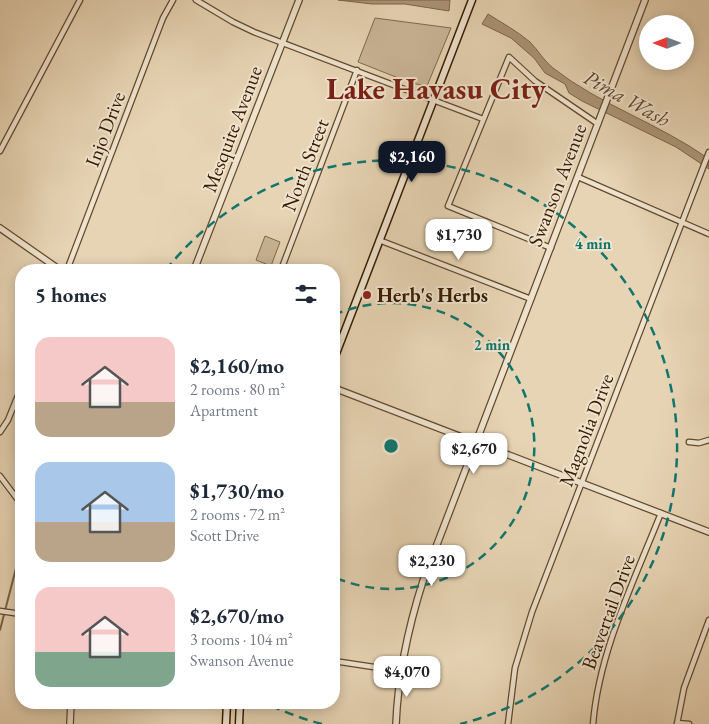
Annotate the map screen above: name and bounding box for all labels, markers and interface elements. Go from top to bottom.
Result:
north arrow [639,15,694,70]
map controls [639,15,694,70]
street label: Mesquite Avenue [196,62,268,196]
water label: Pima Wash [579,63,675,133]
district label: Lake Havasu City [326,69,546,108]
street label: Injo Drive [79,88,131,170]
street label: North Street [275,114,335,215]
street label: Swanson Avenue [522,120,592,250]
pin: $2,160 [371,140,453,183]
text: $2,160 [389,146,435,167]
pin: $1,730 [418,218,500,261]
text: $1,730 [436,224,482,245]
text: 4 min [575,234,612,253]
icon: filters [292,280,320,308]
text: 5 homes [35,281,107,308]
place label: Herb's Herbs [377,282,488,308]
marker: Herb's Herbs [361,289,373,301]
text: 2 min [474,335,511,354]
text: $2,160/mo [190,352,284,379]
icon: home [75,357,135,417]
street label: Magnolia Drive [553,370,620,490]
text: 2 rooms · 80 m² [190,379,285,400]
text: Apartment [190,400,258,421]
pin: $2,670 [433,432,515,475]
centre of rings [382,437,400,455]
text: $2,670 [451,438,497,459]
text: $1,730/mo [190,477,284,504]
icon: home [75,482,135,542]
text: 2 rooms · 72 m² [190,504,285,525]
text: Scott Drive [190,525,259,546]
pin: $2,230 [391,544,473,587]
text: $2,230 [409,550,455,571]
street label: Beavertail Drive [575,551,641,673]
text: $2,670/mo [190,602,284,629]
icon: home [75,607,135,667]
text: 3 rooms · 104 m² [190,629,293,650]
text: Swanson Avenue [190,650,294,671]
pin: $4,070 [366,656,448,698]
text: $4,070 [384,661,430,682]

